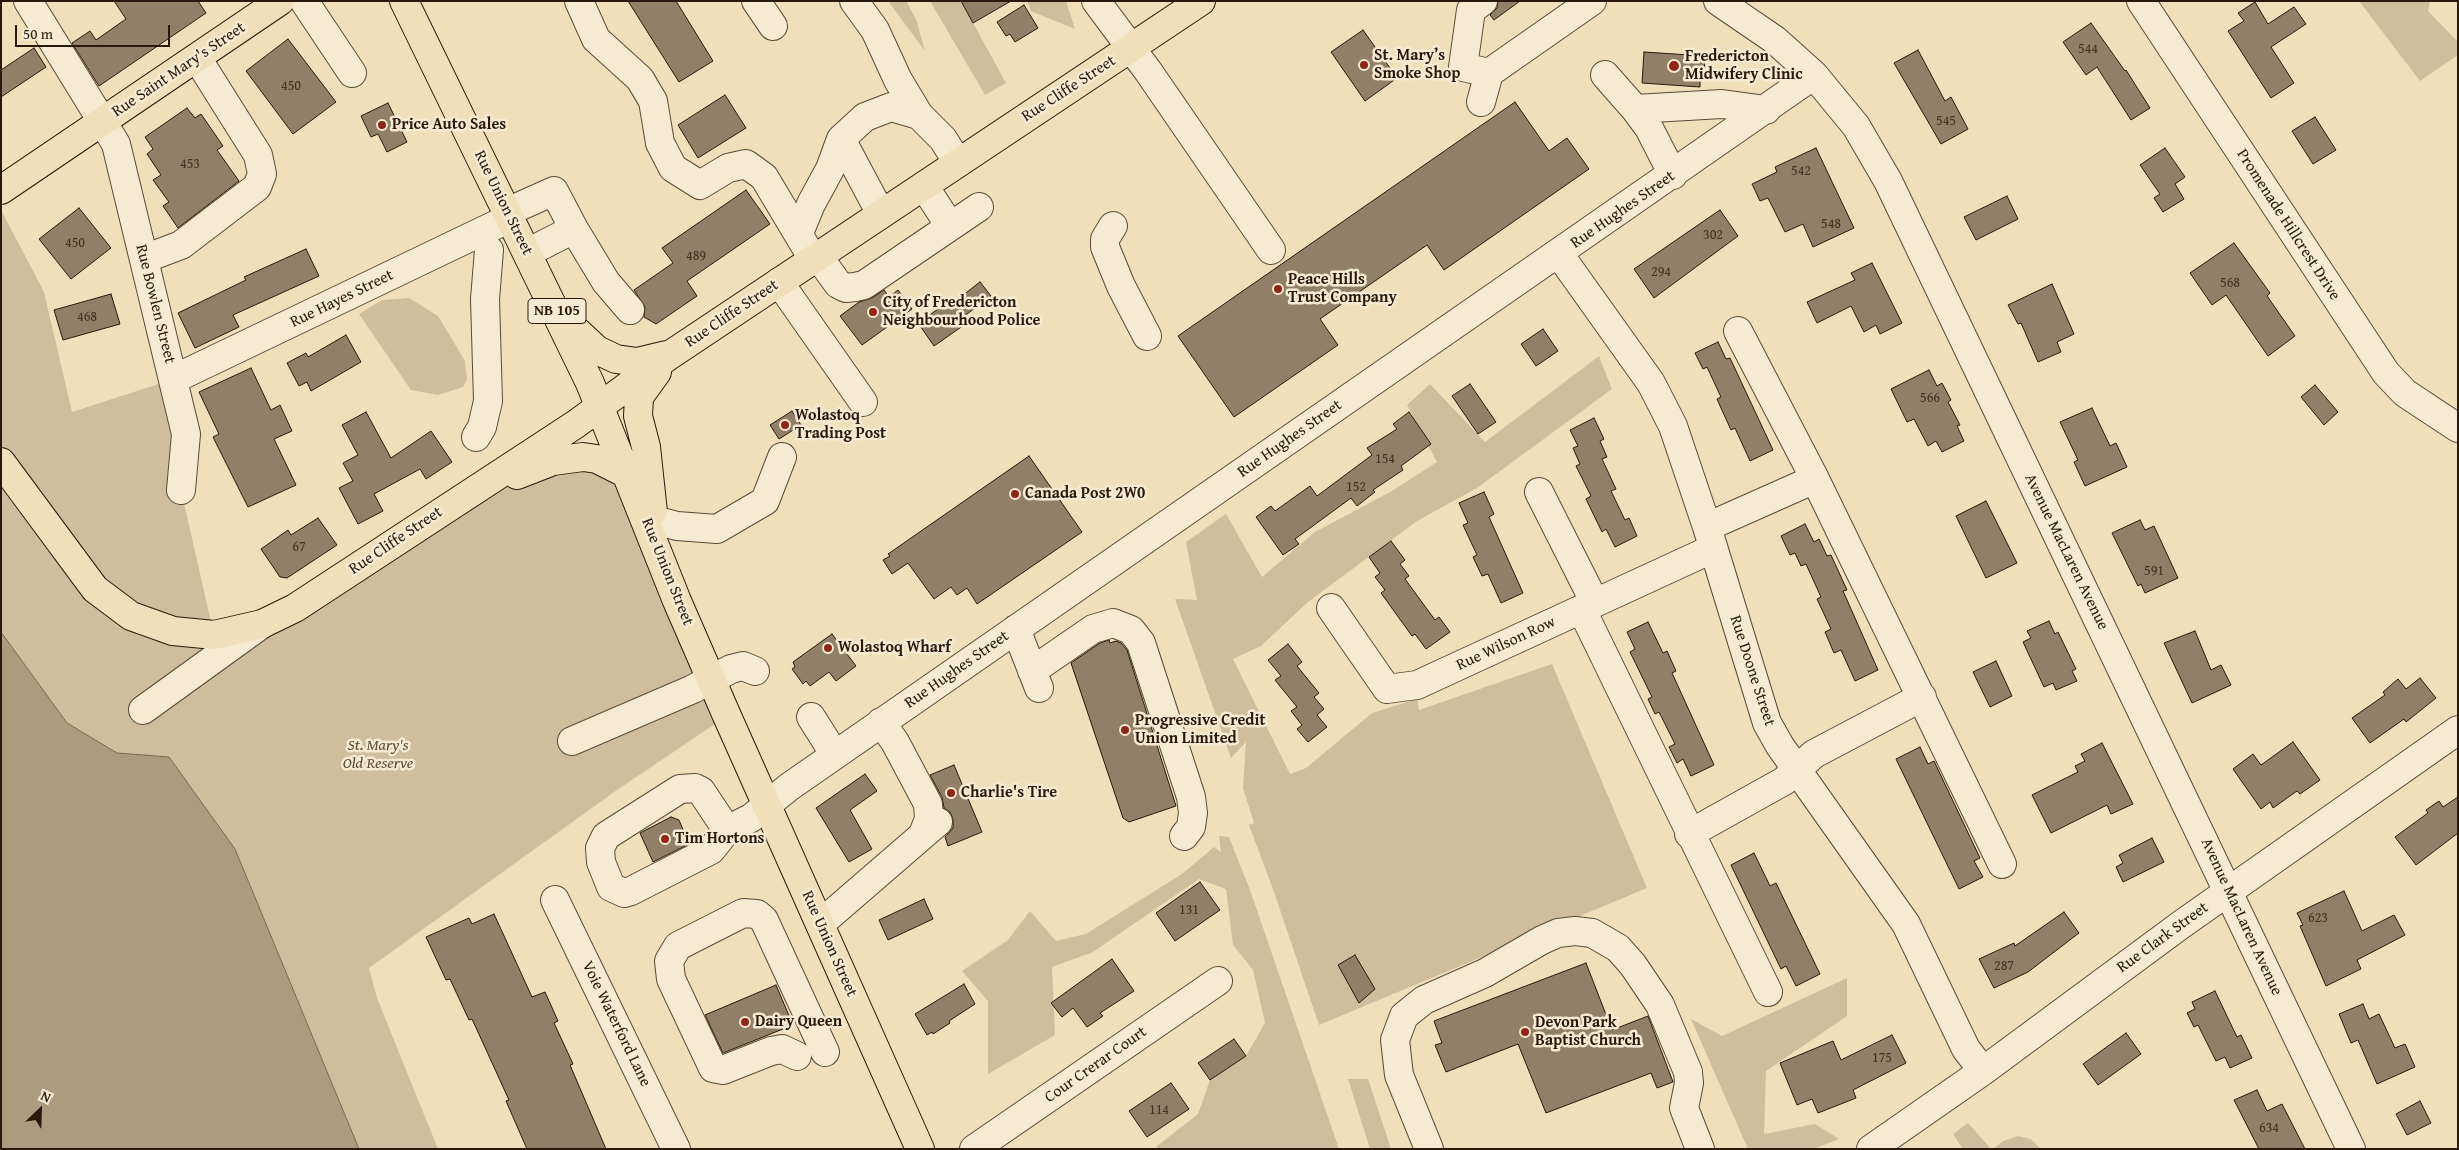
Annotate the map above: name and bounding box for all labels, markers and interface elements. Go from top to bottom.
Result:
scale bar [18,15,172,47]
street label: Rue Saint Mary's Street [109,18,249,122]
text: 50 m [23,23,53,44]
house number: 544 [2078,41,2098,57]
place label: St. Mary’s Smoke Shop [1374,46,1460,84]
place label: Fredericton Midwifery Clinic [1685,47,1803,85]
street label: Rue Cliffe Street [1018,51,1120,127]
marker: St. Mary’s Smoke Shop [1358,59,1370,71]
marker: Fredericton Midwifery Clinic [1667,59,1681,73]
house number: 450 [281,78,301,94]
house number: 545 [1936,113,1956,129]
place label: Price Auto Sales [392,115,506,135]
marker: Price Auto Sales [376,119,388,131]
street label: Promenade Hillcrest Drive [2232,146,2344,304]
street label: Rue Union Street [469,148,537,258]
house number: 453 [180,156,200,172]
house number: 542 [1791,163,1811,179]
street label: Rue Hughes Street [1567,167,1679,253]
house number: 548 [1821,216,1841,232]
house number: 302 [1703,227,1723,243]
house number: 450 [65,235,85,251]
street label: Rue Bowlen Street [131,242,179,366]
house number: 489 [686,248,706,264]
house number: 294 [1651,264,1671,280]
street label: Rue Hayes Street [287,266,397,332]
place label: Peace Hills Trust Company [1288,270,1397,308]
house number: 568 [2220,275,2240,291]
street label: Rue Cliffe Street [682,276,782,352]
marker: Peace Hills Trust Company [1272,283,1284,295]
place label: City of Fredericton Neighbourhood Police [883,293,1040,331]
road number: NB 105 [528,298,586,324]
marker: City of Fredericton Neighbourhood Police [867,306,879,318]
house number: 468 [77,309,97,325]
house number: 566 [1920,390,1940,406]
street label: Rue Hughes Street [1234,396,1346,482]
place label: Wolastoq Trading Post [795,406,886,444]
marker: Wolastoq Trading Post [779,419,791,431]
house number: 154 [1375,451,1395,467]
street label: Avenue MacLaren Avenue [2020,471,2112,633]
house number: 152 [1346,479,1366,495]
place label: Canada Post 2W0 [1025,484,1145,504]
marker: Canada Post 2W0 [1009,488,1021,500]
street label: Rue Cliffe Street [346,503,446,579]
street label: Rue Union Street [637,516,697,628]
house number: 67 [292,539,306,555]
house number: 591 [2144,563,2164,579]
street label: Rue Wilson Row [1453,613,1559,675]
street label: Rue Doone Street [1725,613,1779,729]
street label: Rue Hughes Street [901,627,1013,713]
place label: Wolastoq Wharf [838,638,951,658]
marker: Wolastoq Wharf [822,642,834,654]
place label: Progressive Credit Union Limited [1135,711,1265,749]
marker: Progressive Credit Union Limited [1119,724,1131,736]
park label: St. Mary's Old Reserve [343,736,413,774]
place label: Charlie's Tire [961,783,1057,803]
marker: Charlie's Tire [945,787,957,799]
place label: Tim Hortons [675,829,764,849]
marker: Tim Hortons [659,833,671,845]
street label: Avenue MacLaren Avenue [2196,835,2286,999]
street label: Rue Union Street [797,888,861,1000]
street label: Rue Clark Street [2114,898,2212,978]
house number: 131 [1179,902,1199,918]
house number: 623 [2308,910,2328,926]
street label: Voie Waterford Lane [577,958,655,1090]
house number: 287 [1994,958,2014,974]
place label: Dairy Queen [755,1012,842,1032]
place label: Devon Park Baptist Church [1535,1013,1641,1051]
marker: Dairy Queen [739,1016,751,1028]
street label: Cour Crerar Court [1041,1023,1151,1107]
marker: Devon Park Baptist Church [1519,1026,1531,1038]
house number: 175 [1872,1050,1892,1066]
north arrow [15,1085,65,1135]
text: N [38,1085,54,1107]
house number: 114 [1149,1102,1169,1118]
house number: 634 [2259,1120,2279,1136]

